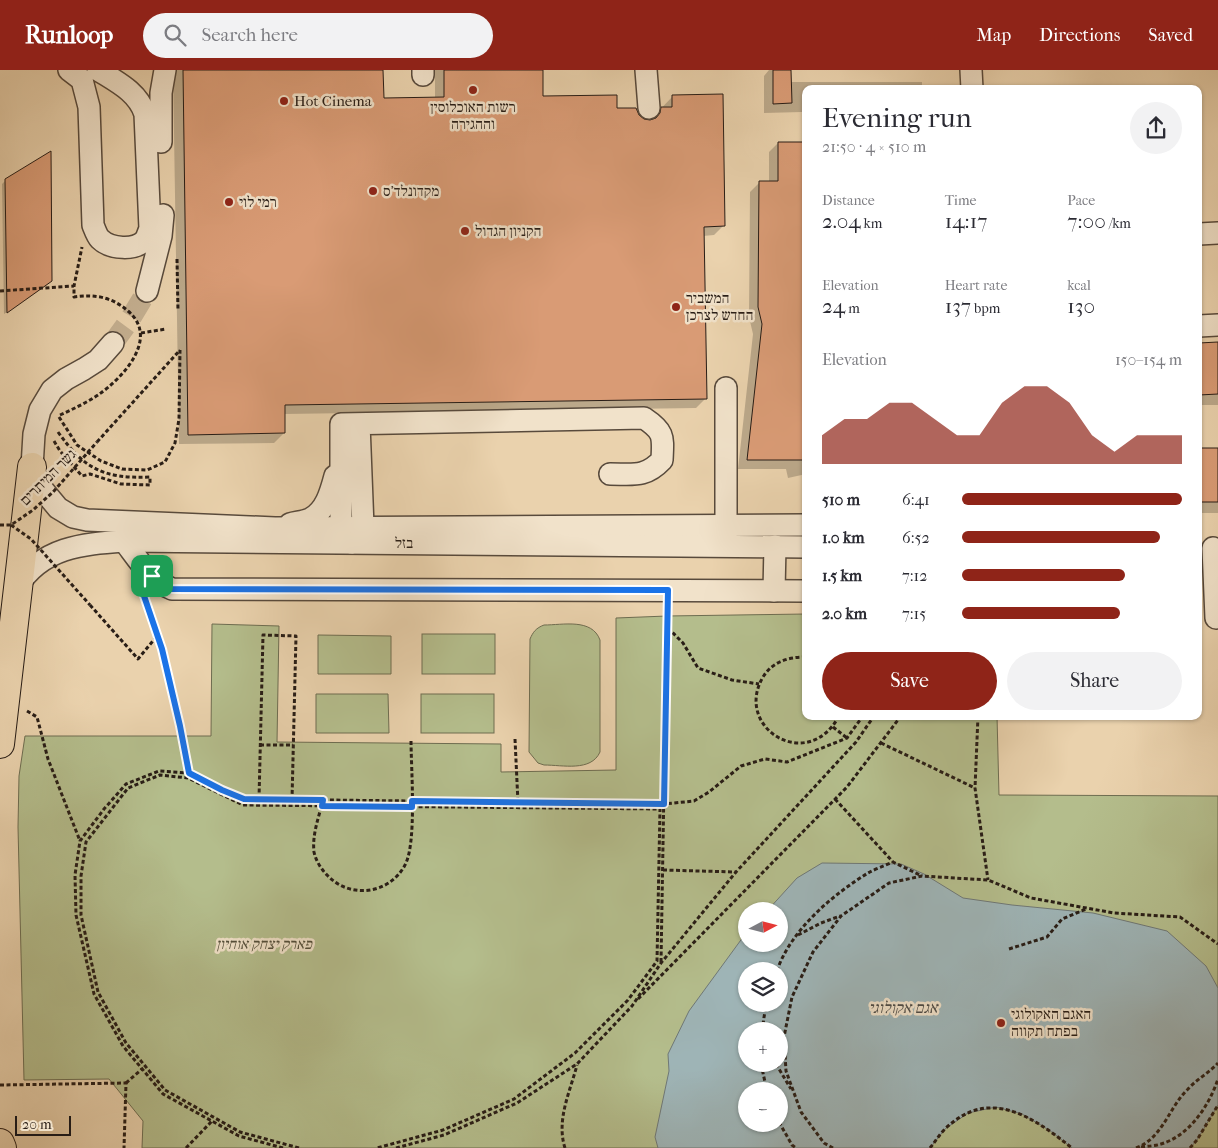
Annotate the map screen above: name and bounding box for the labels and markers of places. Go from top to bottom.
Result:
marker: רשות האוכלוסין וההגירה [467,84,479,96]
place label: Hot Cinema [294,92,373,110]
marker: Hot Cinema [278,95,290,107]
place label: רשות האוכלוסין וההגירה [430,98,516,133]
place label: מקדונלד'ס [383,182,439,200]
marker: מקדונלד'ס [367,185,379,197]
place label: רמי לוי [239,193,277,211]
marker: רמי לוי [223,196,235,208]
place label: הקניון הגדול [475,222,541,240]
marker: הקניון הגדול [459,225,471,237]
place label: המשביר החדש לצרכן [686,289,753,324]
marker: המשביר החדש לצרכן [670,301,682,313]
pin [131,555,173,597]
place label: האגם האקולוגי בפתח תקווה [1011,1005,1091,1040]
marker: האגם האקולוגי בפתח תקווה [995,1017,1007,1029]

